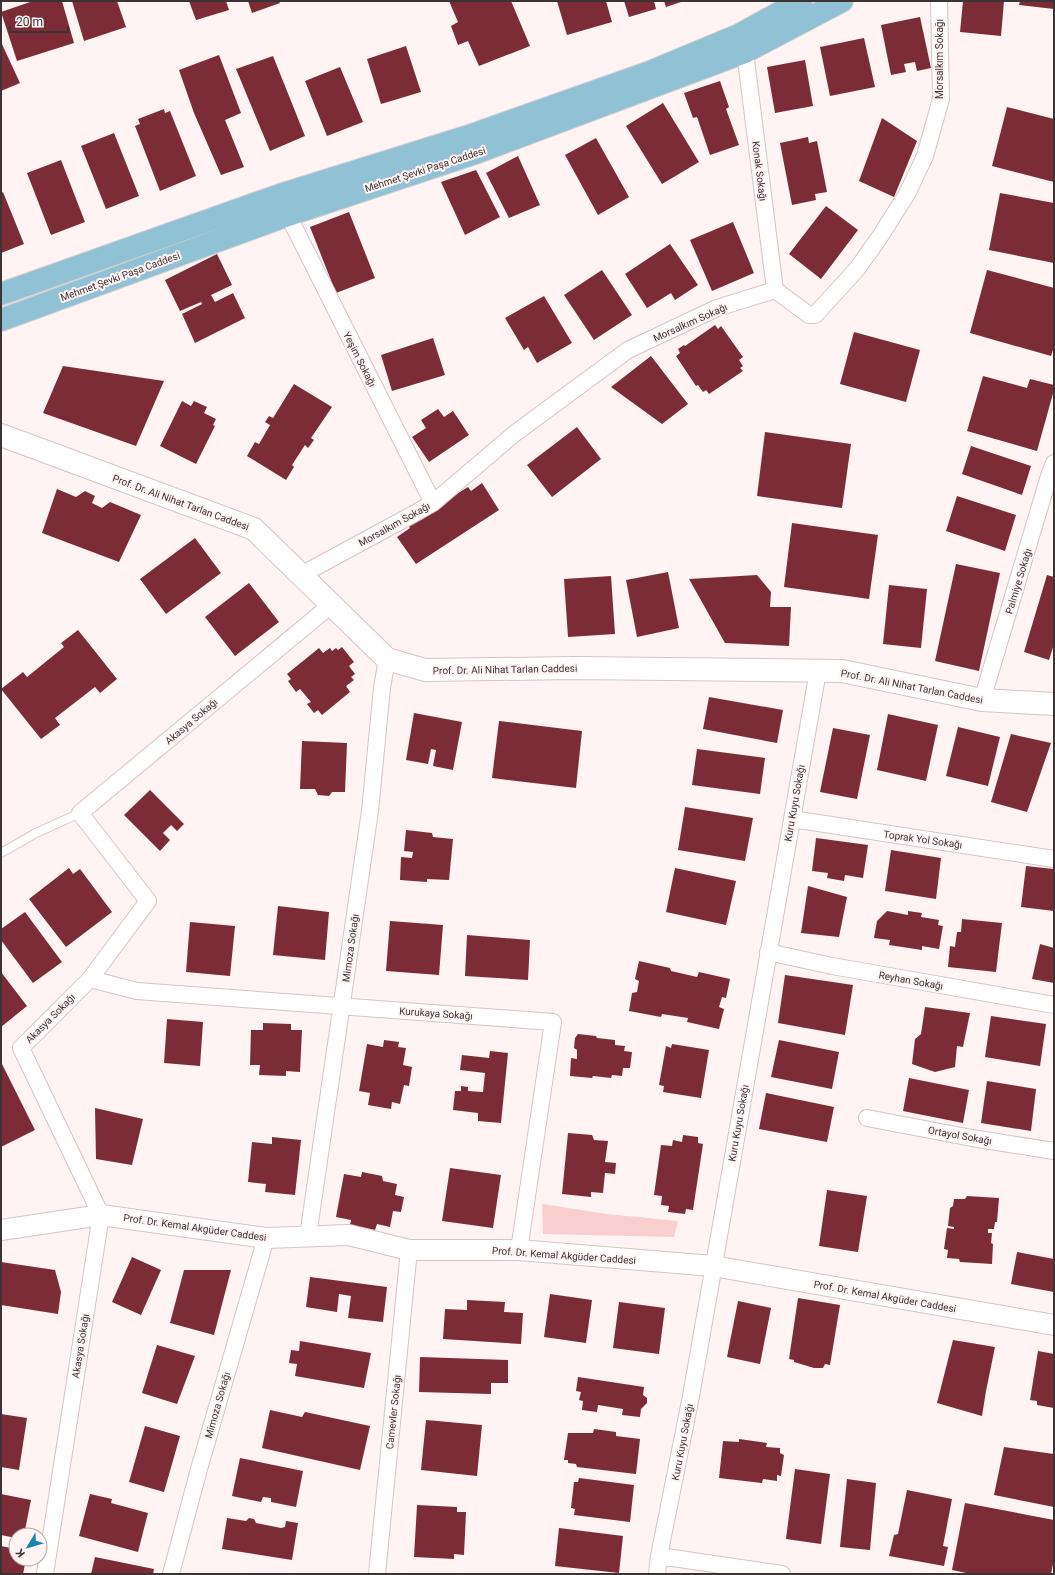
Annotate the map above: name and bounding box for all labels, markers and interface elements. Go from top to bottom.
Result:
scale bar [10,8,68,34]
text: 20 m [16,15,43,29]
street label: Morsalkım Sokağı [934,19,945,99]
street label: Konak Sokağı [750,140,769,202]
street label: Mehmet Şevki Paşa Caddesi [363,145,487,194]
street label: Mehmet Şevki Paşa Caddesi [59,250,181,303]
street label: Morsalkım Sokağı [651,301,729,344]
street label: Yeşim Sokağı [341,330,378,388]
street label: Prof. Dr. Ali Nihat Tarlan Caddesi [111,473,251,532]
street label: Morsalkım Sokağı [357,500,432,549]
street label: Palmiye Sokağı [1003,547,1034,615]
street label: Prof. Dr. Ali Nihat Tarlan Caddesi [433,663,577,676]
street label: Prof. Dr. Ali Nihat Tarlan Caddesi [840,667,984,706]
street label: Akasya Sokağı [163,696,220,746]
street label: Kuru Kuyu Sokağı [782,764,807,842]
street label: Toprak Yol Sokağı [883,829,963,850]
street label: Mimoza Sokağı [340,913,361,983]
street label: Reyhan Sokağı [878,969,944,992]
street label: Akasya Sokağı [23,991,77,1045]
street label: Kurukaya Sokağı [399,1005,473,1022]
street label: Kuru Kuyu Sokağı [726,1084,751,1162]
street label: Ortayol Sokağı [927,1124,993,1147]
street label: Prof. Dr. Kemal Akgüder Caddesi [123,1212,267,1243]
street label: Prof. Dr. Kemal Akgüder Caddesi [492,1245,636,1266]
street label: Prof. Dr. Kemal Akgüder Caddesi [813,1279,957,1314]
street label: Akasya Sokağı [70,1313,91,1379]
street label: Mimoza Sokağı [203,1371,232,1440]
street label: Camevler Sokağı [384,1374,403,1450]
street label: Kuru Kuyu Sokağı [670,1403,695,1481]
north arrow [8,1527,48,1567]
text: K [13,1545,28,1560]

